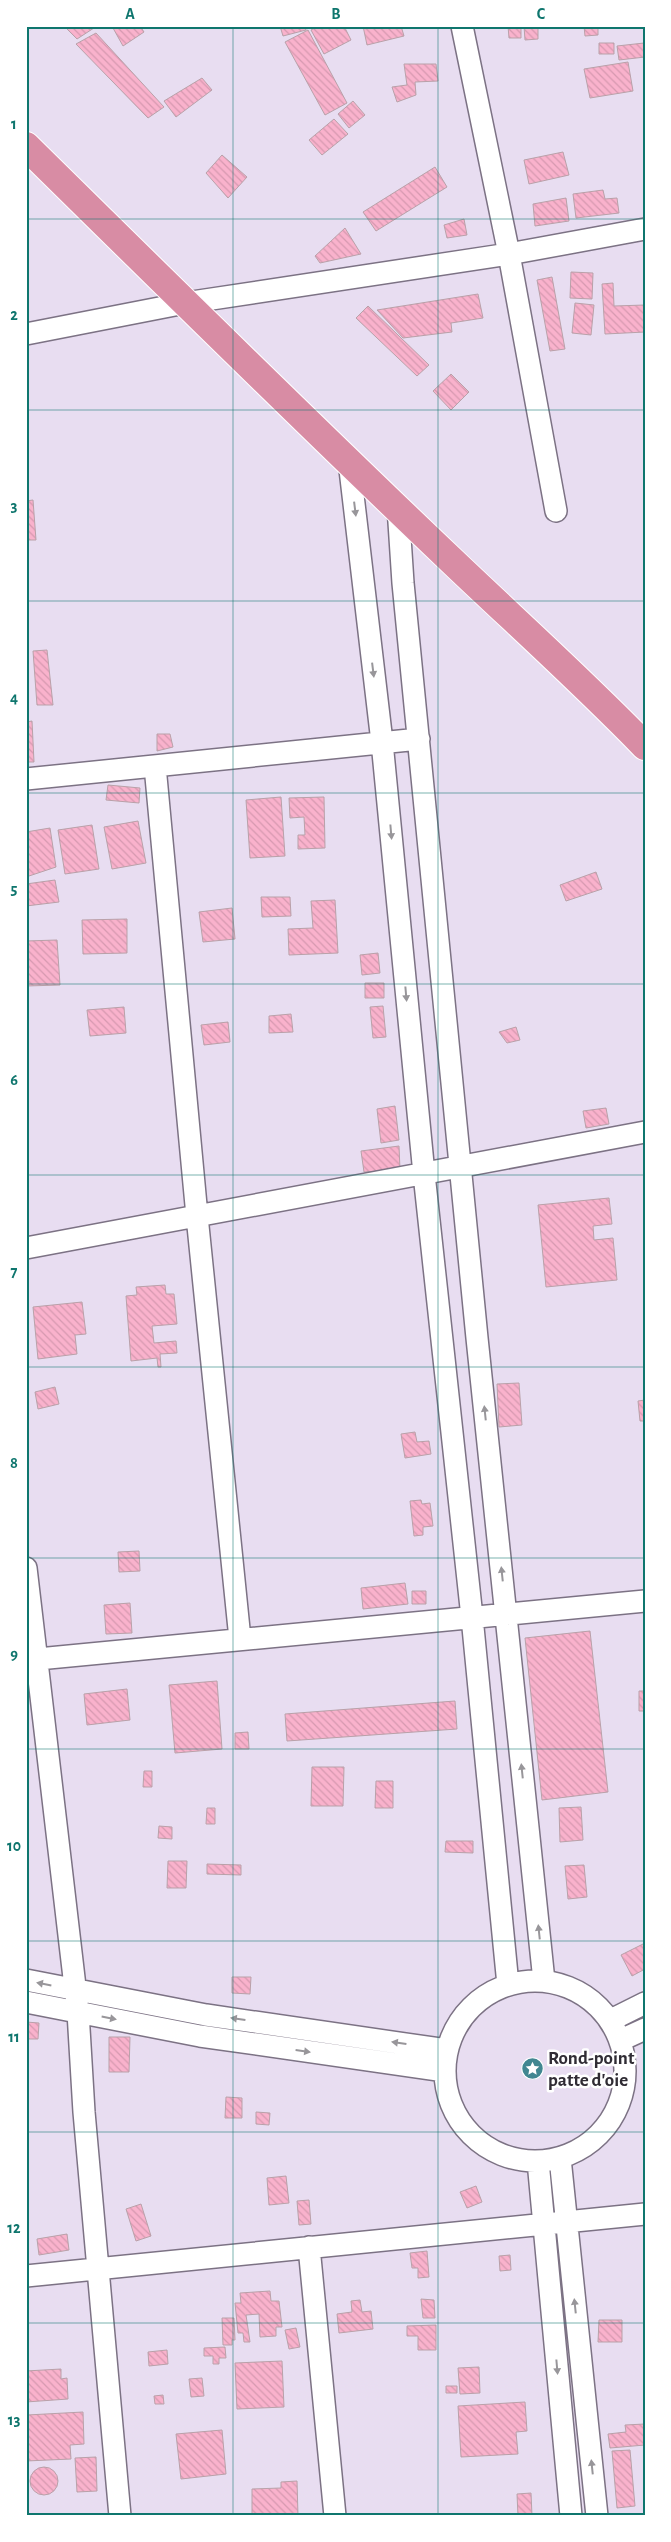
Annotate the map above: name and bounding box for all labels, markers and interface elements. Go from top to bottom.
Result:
text: A [125,6,135,22]
text: B [331,6,341,22]
text: C [537,6,546,22]
text: 1 [11,116,17,132]
text: 2 [10,307,18,323]
text: 3 [11,498,18,514]
one-way arrow [351,501,359,517]
one-way arrow [369,663,377,679]
text: 4 [10,690,18,706]
one-way arrow [387,824,395,840]
text: 5 [11,881,18,897]
one-way arrow [403,986,411,1002]
text: 6 [10,1072,18,1088]
text: 7 [11,1264,18,1280]
one-way arrow [481,1404,489,1420]
text: 8 [10,1455,18,1471]
one-way arrow [498,1566,506,1582]
text: 9 [10,1646,18,1662]
one-way arrow [518,1762,526,1778]
text: 10 [7,1838,21,1854]
one-way arrow [535,1924,543,1940]
one-way arrow [36,1980,52,1988]
one-way arrow [101,2014,117,2022]
one-way arrow [230,2015,246,2023]
text: 11 [8,2029,20,2045]
one-way arrow [391,2039,407,2047]
one-way arrow [296,2047,312,2055]
place label: Rond-point patte d'oie [548,2049,635,2090]
place icon: Rond-point patte d'oie [520,2056,544,2080]
text: 12 [7,2220,21,2236]
one-way arrow [571,2297,579,2313]
one-way arrow [553,2359,561,2375]
text: 13 [8,2412,20,2428]
one-way arrow [588,2459,596,2475]

